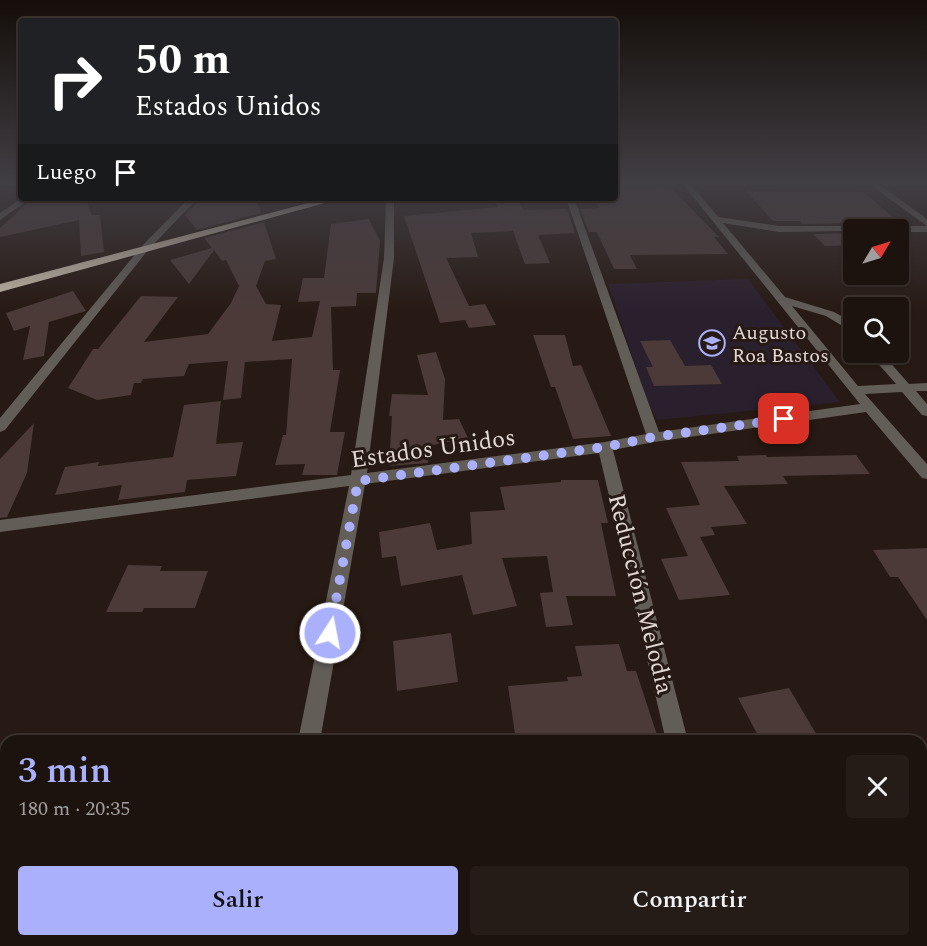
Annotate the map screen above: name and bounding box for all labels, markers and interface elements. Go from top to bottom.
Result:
text: 50 m [135,29,230,92]
icon: right [36,42,114,120]
text: Estados Unidos [135,86,322,128]
text: Luego [36,156,97,189]
icon: arrive [109,156,142,189]
north arrow [843,219,909,285]
map controls [843,219,909,363]
button: search [843,297,909,363]
place label: Augusto Roa Bastos [732,318,829,371]
school or university icon: Augusto Roa Bastos [697,328,727,358]
pin [758,393,809,444]
icon: arrive [767,402,800,435]
street label: Estados Unidos [349,420,518,478]
street label: Reducción Melodia [598,490,682,698]
position arrow [298,601,362,665]
text: 3 min [18,744,111,799]
button: close [846,755,909,818]
text: 180 m · 20:35 [18,794,130,824]
button: Salir [18,866,458,935]
button: Compartir [470,866,909,935]

